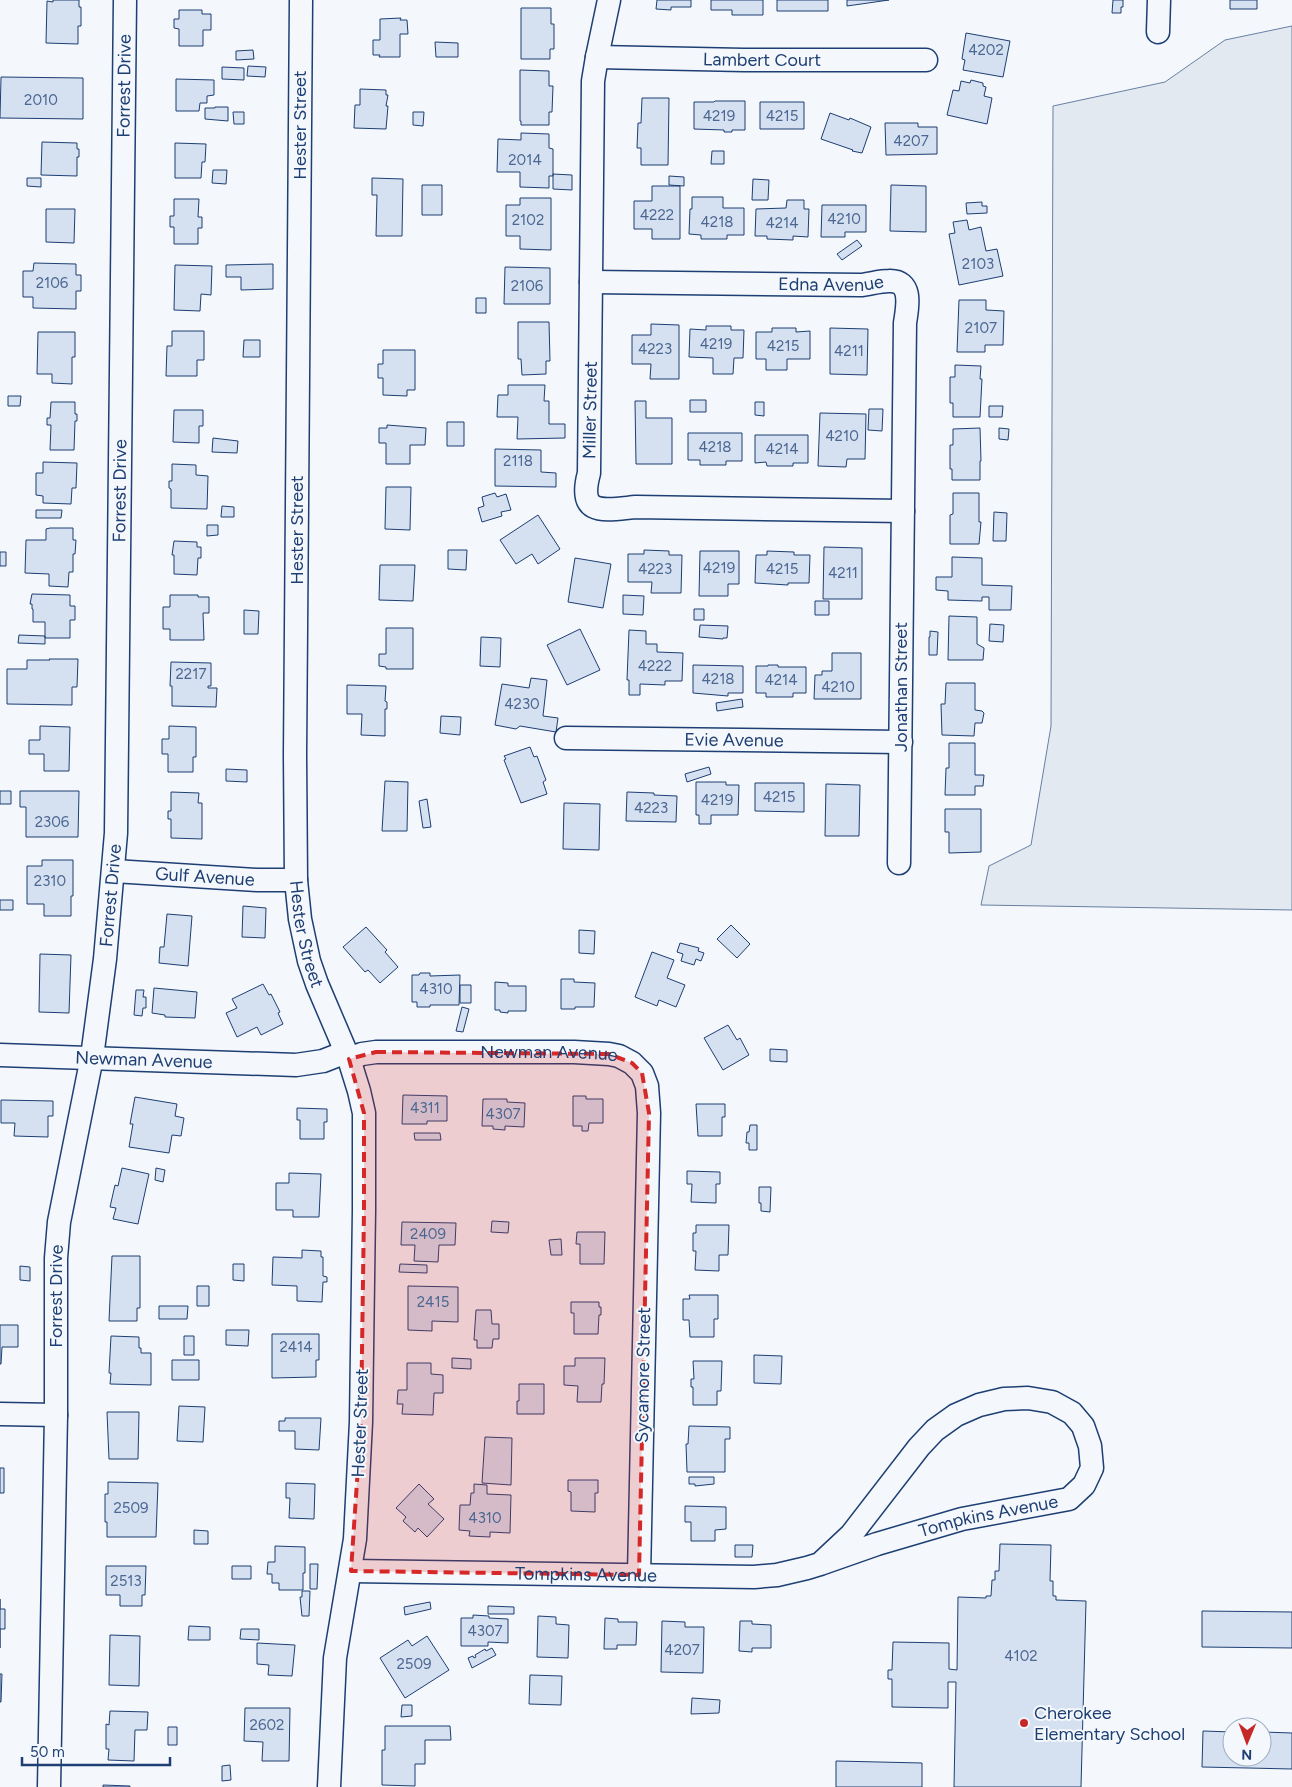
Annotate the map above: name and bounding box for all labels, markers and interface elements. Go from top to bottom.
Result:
street label: Forrest Drive [113,34,136,138]
house number: 4202 [968,41,1004,59]
street label: Lambert Court [703,48,821,71]
street label: Hester Street [289,70,311,180]
house number: 2010 [24,91,58,109]
house number: 4219 [703,107,735,125]
house number: 4215 [766,107,798,125]
house number: 4207 [893,132,929,150]
house number: 2014 [508,151,542,169]
house number: 4222 [640,206,674,224]
house number: 4210 [827,210,861,228]
house number: 2102 [512,211,544,229]
house number: 4218 [700,213,734,231]
house number: 4214 [765,214,799,232]
house number: 2103 [962,255,994,273]
street label: Edna Avenue [778,270,886,296]
house number: 2106 [36,274,69,292]
house number: 2106 [511,277,544,295]
house number: 2107 [965,319,997,337]
house number: 4219 [700,335,732,353]
house number: 4215 [767,337,799,355]
house number: 4223 [638,340,672,358]
house number: 4211 [834,342,864,360]
street label: Miller Street [578,361,602,459]
house number: 4210 [825,427,859,445]
house number: 4218 [698,438,732,456]
street label: Forrest Drive [108,439,131,543]
house number: 4214 [765,440,799,458]
house number: 2118 [503,452,533,470]
street label: Hester Street [286,475,308,585]
house number: 4219 [703,559,735,577]
house number: 4223 [638,560,672,578]
house number: 4215 [766,560,798,578]
house number: 4211 [828,564,858,582]
street label: Jonathan Street [890,622,912,752]
house number: 4222 [638,657,672,675]
house number: 2217 [175,665,207,683]
house number: 4218 [701,670,735,688]
house number: 4214 [764,671,798,689]
house number: 4210 [821,678,855,696]
house number: 4230 [504,695,540,713]
street label: Evie Avenue [684,728,784,752]
house number: 4215 [763,788,795,806]
house number: 4219 [701,791,733,809]
house number: 4223 [634,799,668,817]
house number: 2306 [35,813,70,831]
street label: Forrest Drive [95,843,126,948]
street label: Gulf Avenue [154,863,255,891]
house number: 2310 [34,872,66,890]
street label: Hester Street [285,879,328,991]
house number: 4310 [419,980,453,998]
street label: Newman Avenue [480,1041,620,1067]
street label: Newman Avenue [75,1047,213,1073]
house number: 4311 [410,1099,440,1117]
house number: 4307 [485,1105,521,1123]
house number: 2409 [410,1225,446,1243]
street label: Forrest Drive [45,1243,68,1348]
house number: 2415 [417,1293,449,1311]
street label: Sycamore Street [631,1307,655,1443]
house number: 2414 [279,1338,313,1356]
street label: Hester Street [347,1368,373,1478]
street label: Tompkins Avenue [916,1490,1060,1542]
house number: 2509 [113,1499,149,1517]
house number: 4310 [468,1509,502,1527]
street label: Tompkins Avenue [515,1562,657,1587]
house number: 2513 [110,1572,142,1590]
house number: 4307 [467,1622,503,1640]
house number: 4207 [664,1641,700,1659]
house number: 4102 [1004,1647,1038,1665]
house number: 2509 [396,1655,432,1673]
place label: Cherokee Elementary School [1034,1702,1185,1745]
house number: 2602 [250,1716,284,1734]
marker: Cherokee Elementary School [1018,1717,1030,1729]
north arrow [1222,1717,1272,1767]
scale bar [22,1734,170,1766]
text: 50 m [30,1743,65,1761]
text: N [1241,1746,1252,1763]

